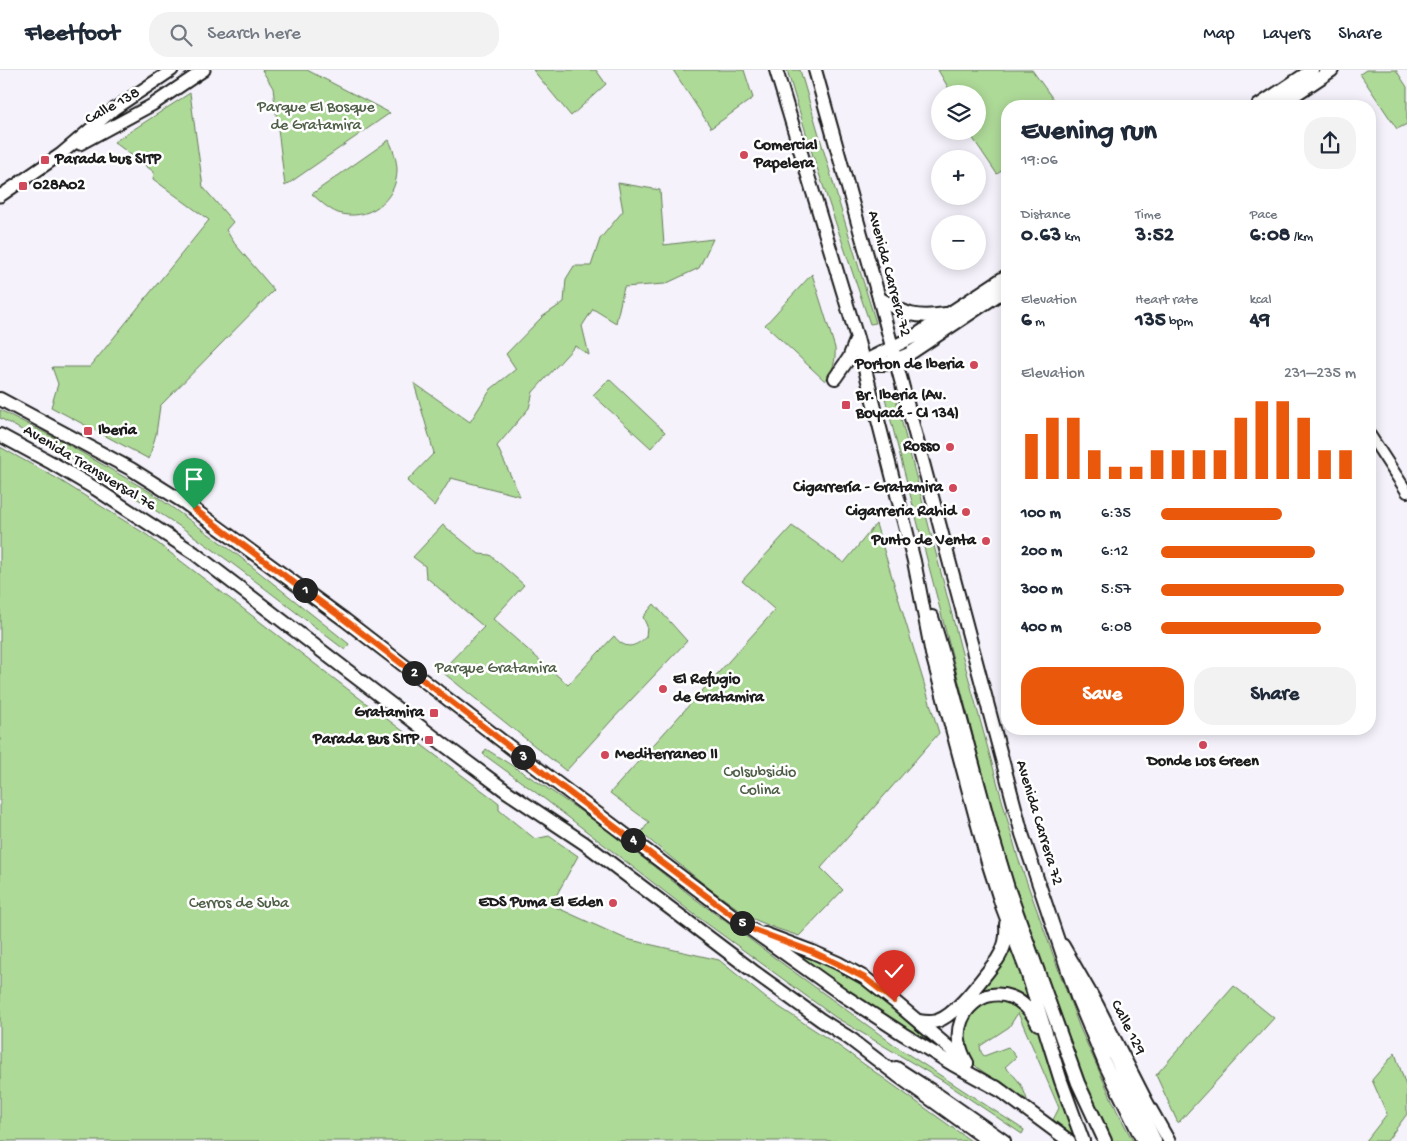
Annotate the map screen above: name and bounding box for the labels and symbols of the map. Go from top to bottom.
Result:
street label: Calle 138 [82,84,144,130]
park label: Parque El Bosque de Gratamira [256,99,375,136]
place label: Comercial Papelera [753,137,818,174]
marker: Comercial Papelera [738,149,750,161]
place label: Parada bus SITP [54,151,162,170]
marker: Parada bus SITP [39,154,51,166]
place label: 028A02 [33,177,85,196]
marker: 028A02 [17,180,29,192]
street label: Avenida Carrera 72 [862,209,914,339]
place label: Porton de Iberia [854,356,965,375]
marker: Porton de Iberia [968,359,980,371]
place label: Br. Iberia (Av. Boyacá - Cl 134) [855,387,959,424]
marker: Br. Iberia (Av. Boyacá - Cl 134) [840,399,852,411]
street label: Avenida Transversal 76 [19,422,160,517]
place label: Iberia [98,422,138,441]
marker: Iberia [82,425,94,437]
place label: Rosso [902,438,941,457]
marker: Rosso [944,441,956,453]
pin [173,458,215,509]
place label: Cigarrería - Gratamira [792,479,944,498]
marker: Cigarrería - Gratamira [947,482,959,494]
place label: Cigarreria Rahid [845,503,958,522]
marker: Cigarreria Rahid [960,506,972,518]
place label: Punto de Venta [871,532,977,551]
marker: Punto de Venta [980,535,992,547]
pin: 1 [292,578,318,602]
pin: 2 [402,660,426,686]
park label: Parque Gratamira [434,660,558,679]
place label: El Refugio de Gratamira [673,670,765,708]
marker: El Refugio de Gratamira [657,683,669,695]
place label: Gratamira [355,704,425,723]
marker: Gratamira [428,707,440,719]
place label: Parada Bus SITP [312,731,420,750]
marker: Parada Bus SITP [423,734,435,746]
marker: Donde Los Green [1197,739,1209,751]
pin: 3 [510,744,536,770]
place label: Mediterraneo II [615,746,718,765]
marker: Mediterraneo II [599,749,611,761]
place label: Donde Los Green [1145,753,1259,772]
street label: Avenida Carrera 72 [1010,758,1066,888]
park label: Colsubsidio Colina [724,764,796,801]
pin: 4 [620,828,646,852]
place label: EDS Puma El Eden [479,894,603,913]
park label: Cerros de Suba [189,895,290,914]
marker: EDS Puma El Eden [607,897,619,909]
pin: 5 [730,910,754,936]
pin [873,950,915,1001]
street label: Calle 129 [1105,997,1149,1059]

